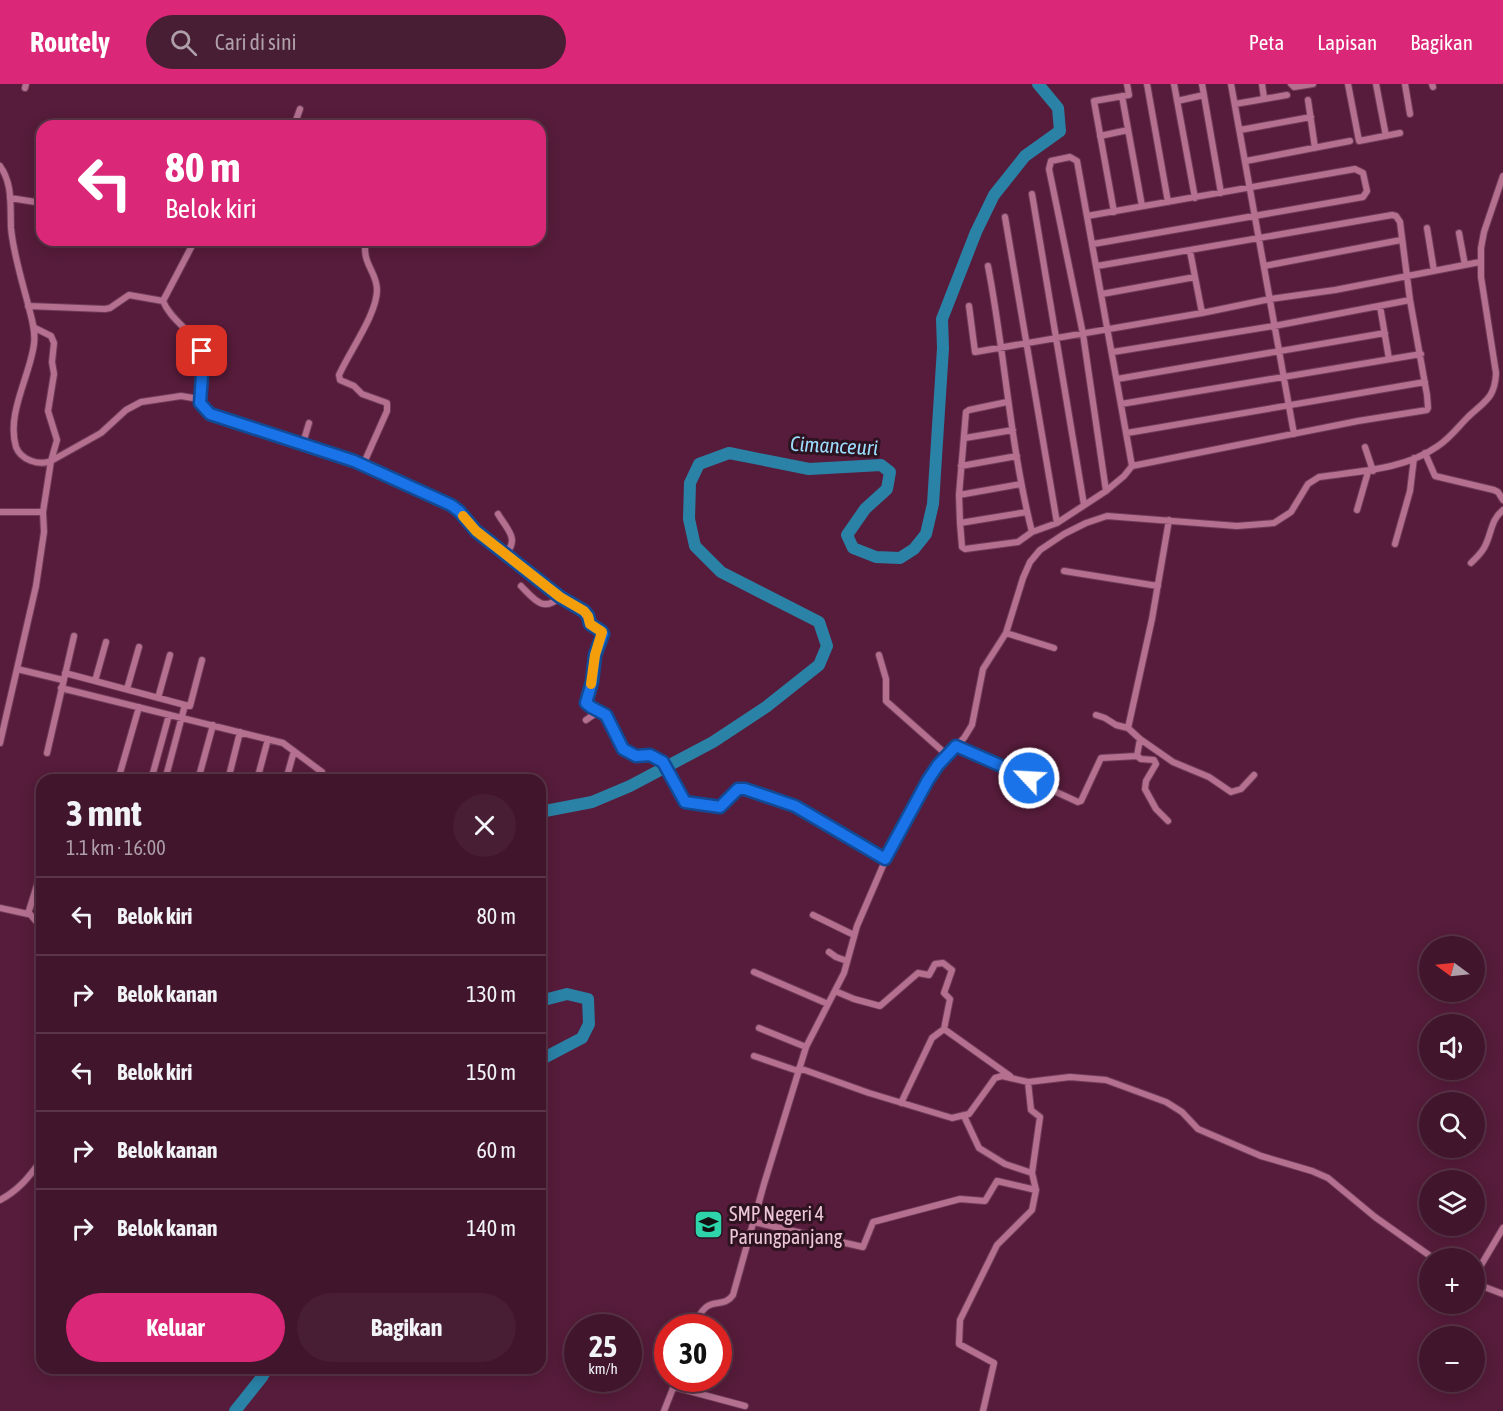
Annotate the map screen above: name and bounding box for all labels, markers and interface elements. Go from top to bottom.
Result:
search box [146,15,566,69]
text: Routely [30,26,110,58]
icon: search [167,26,200,59]
text: Cari di sini [215,29,297,55]
text: Peta [1249,30,1284,54]
text: Lapisan [1317,30,1377,54]
text: Bagikan [1410,30,1473,54]
text: 80 m [165,143,240,191]
icon: left [66,144,144,222]
text: Belok kiri [165,193,257,224]
pin [176,325,227,376]
icon: arrive [185,334,218,367]
water label: Cimanceuri [790,431,879,459]
position arrow [997,746,1061,810]
text: 3 mnt [66,792,142,834]
button: close [453,794,516,857]
text: 1.1 km · 16:00 [66,836,166,859]
icon: left [66,900,99,933]
text: Belok kiri [117,903,192,929]
text: 80 m [476,903,516,929]
north arrow [1419,936,1485,1002]
map controls [1419,936,1485,1392]
icon: right [66,978,99,1011]
text: Belok kanan [117,981,218,1007]
text: 130 m [466,981,516,1007]
button: sound [1419,1014,1485,1080]
icon: left [66,1056,99,1089]
text: Belok kiri [117,1059,192,1085]
text: 150 m [466,1059,516,1085]
button: search [1419,1092,1485,1158]
icon: right [66,1134,99,1167]
text: Belok kanan [117,1137,218,1163]
text: 60 m [476,1137,516,1163]
button: layers [1419,1170,1485,1236]
place label: SMP Negeri 4 Parungpanjang [729,1202,843,1248]
school or university icon: SMP Negeri 4 Parungpanjang [692,1209,724,1241]
icon: right [66,1212,99,1245]
text: Belok kanan [117,1215,218,1241]
text: 140 m [466,1215,516,1241]
button: + [1419,1248,1485,1314]
button: Keluar [66,1293,285,1362]
button: Bagikan [297,1293,516,1362]
speed limit sign: 30 [654,1314,732,1392]
button: − [1419,1326,1485,1392]
text: 25 [589,1329,617,1363]
text: km/h [588,1360,618,1377]

